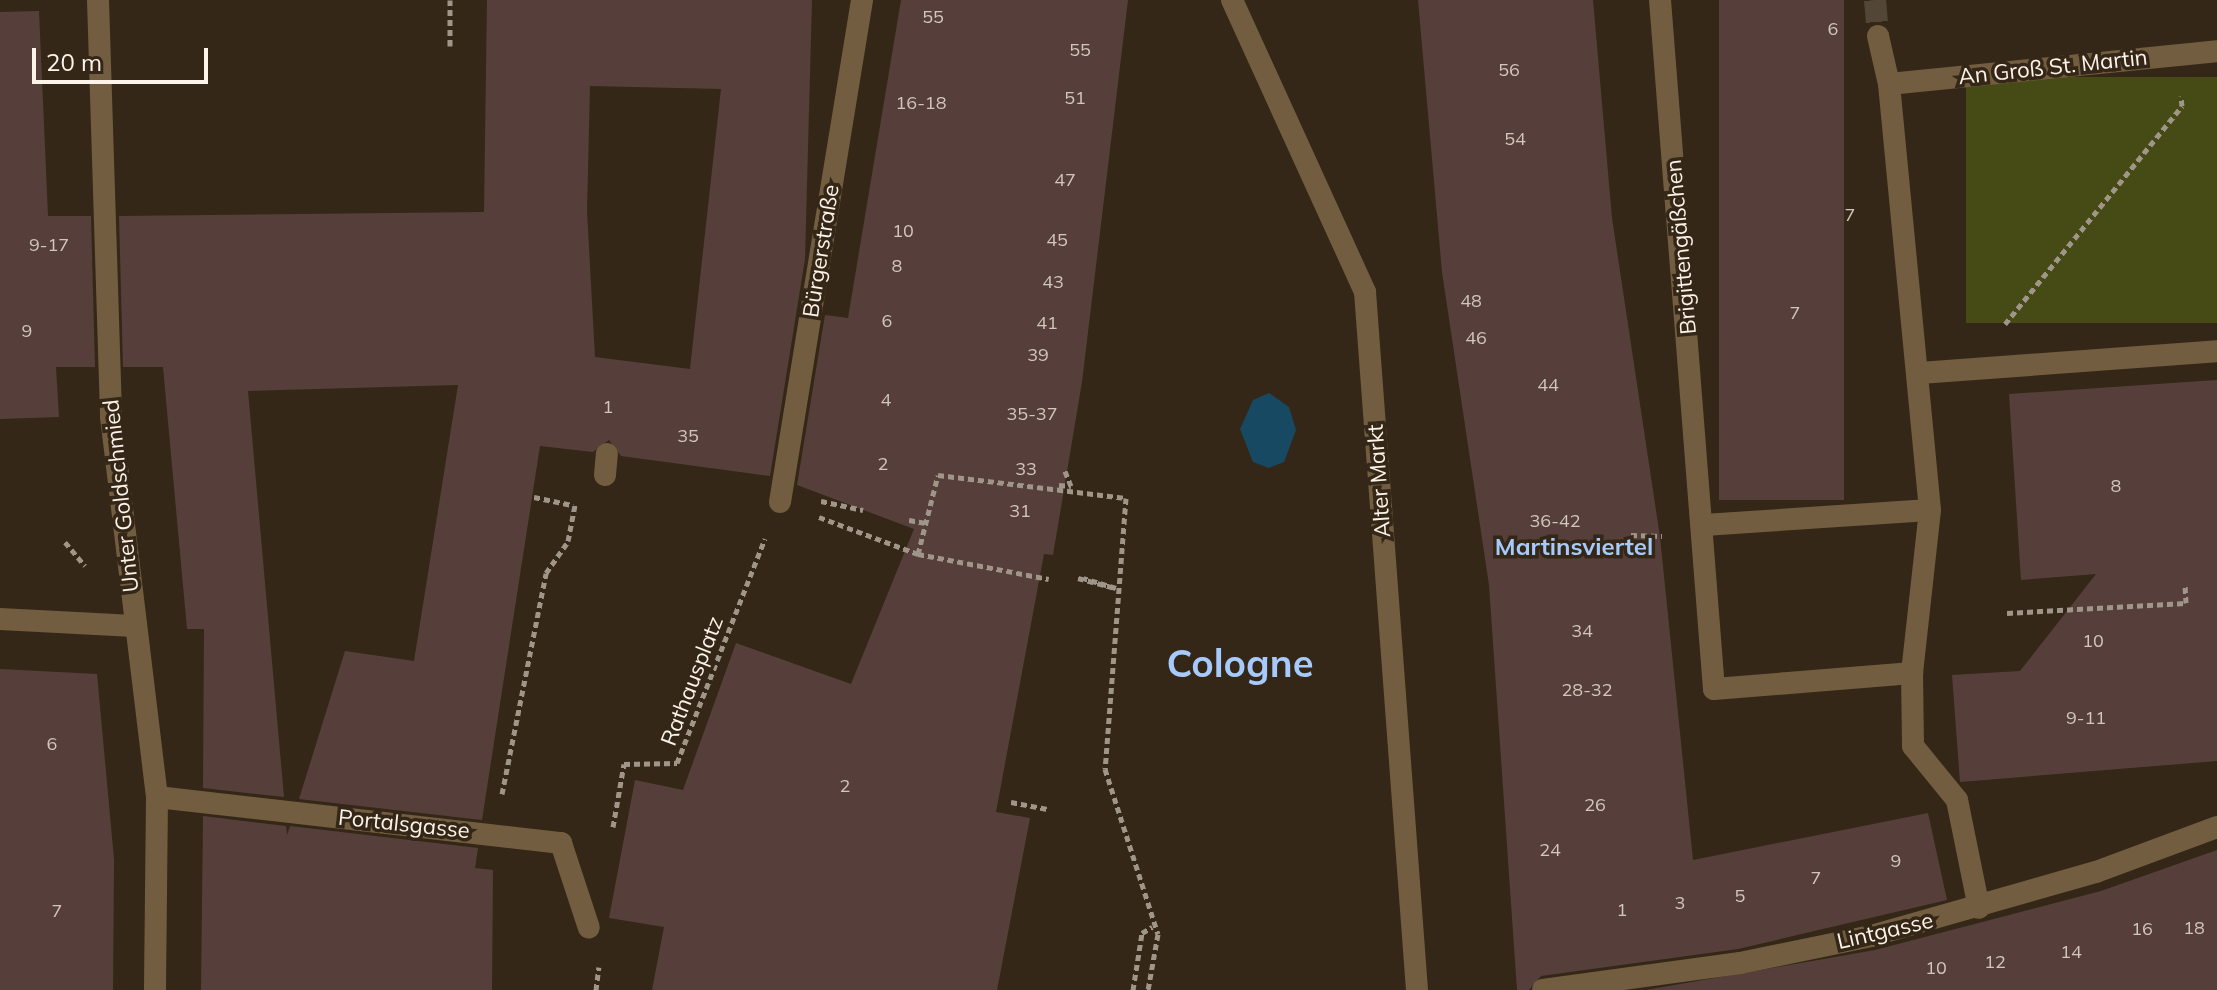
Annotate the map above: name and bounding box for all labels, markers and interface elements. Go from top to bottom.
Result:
house number: 55 [922,6,944,28]
house number: 6 [1828,18,1838,40]
scale bar [36,32,212,82]
house number: 55 [1069,39,1091,61]
street label: An Groß St. Martin [1957,44,2149,90]
text: 20 m [46,47,102,77]
house number: 56 [1498,59,1520,81]
house number: 51 [1064,87,1086,109]
house number: 16-18 [896,92,946,114]
house number: 54 [1504,128,1526,150]
street label: Brigittengäßchen [1660,158,1702,336]
house number: 47 [1054,169,1076,191]
street label: Bürgerstraße [797,183,845,319]
house number: 7 [1845,204,1855,226]
house number: 10 [892,220,914,242]
house number: 45 [1046,229,1068,251]
house number: 9-17 [29,234,69,256]
house number: 8 [892,255,902,277]
house number: 43 [1042,271,1064,293]
house number: 48 [1460,290,1482,312]
house number: 7 [1790,302,1800,324]
house number: 6 [882,310,892,332]
house number: 41 [1036,312,1058,334]
house number: 9 [22,320,32,342]
house number: 46 [1465,327,1487,349]
house number: 39 [1027,344,1049,366]
house number: 44 [1537,374,1559,396]
house number: 4 [881,389,891,411]
house number: 1 [603,396,613,418]
street label: Unter Goldschmied [98,398,144,594]
house number: 35-37 [1007,403,1057,425]
street label: Alter Markt [1362,423,1396,539]
house number: 35 [677,425,699,447]
house number: 2 [878,453,888,475]
house number: 33 [1015,458,1037,480]
house number: 8 [2111,475,2121,497]
house number: 31 [1009,500,1031,522]
house number: 36-42 [1530,510,1580,532]
district label: Martinsviertel [1495,533,1653,561]
street label: Rathausplatz [655,613,729,749]
house number: 34 [1571,620,1593,642]
house number: 10 [2082,630,2104,652]
district label: Cologne [1167,641,1313,687]
house number: 28-32 [1562,679,1612,701]
house number: 9-11 [2066,707,2106,729]
house number: 6 [47,733,57,755]
house number: 2 [840,775,850,797]
house number: 26 [1584,794,1606,816]
street label: Portalsgasse [337,804,471,844]
house number: 24 [1539,839,1561,861]
house number: 9 [1891,850,1901,872]
house number: 7 [1811,867,1821,889]
house number: 5 [1735,885,1745,907]
house number: 3 [1675,892,1685,914]
house number: 1 [1617,899,1627,921]
house number: 7 [52,900,62,922]
street label: Lintgasse [1834,907,1936,955]
house number: 18 [2183,917,2205,939]
house number: 16 [2131,918,2153,940]
house number: 14 [2060,941,2082,963]
house number: 12 [1984,951,2006,973]
house number: 10 [1925,957,1947,979]

